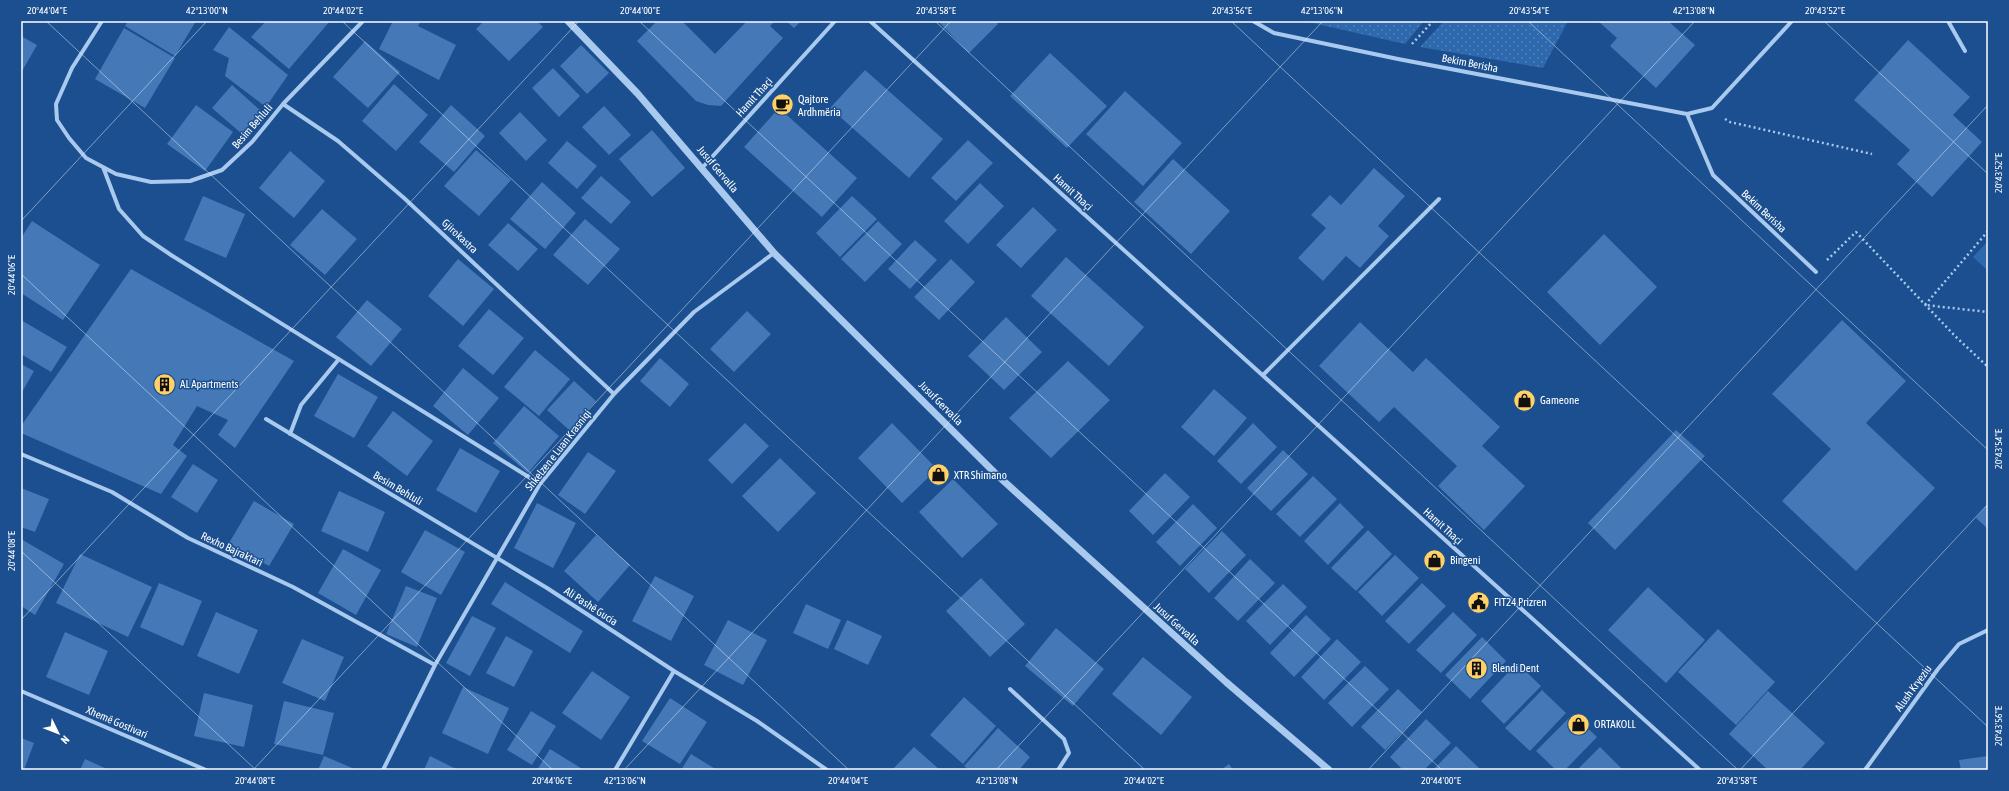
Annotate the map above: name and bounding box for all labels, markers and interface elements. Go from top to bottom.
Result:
text: 20°44'04"E [27,5,68,16]
text: 42°13'00"N [186,5,228,16]
text: 20°44'02"E [323,5,364,16]
text: 20°44'00"E [620,5,661,16]
text: 20°43'58"E [916,5,957,16]
text: 20°43'56"E [1212,5,1253,16]
text: 42°13'06"N [1301,5,1343,16]
text: 20°43'54"E [1509,5,1550,16]
text: 42°13'08"N [1673,5,1715,16]
text: 20°43'52"E [1805,5,1846,16]
street label: Bekim Berisha [1441,52,1499,74]
street label: Hamit Thaçi [733,75,775,119]
cafe icon: Qajtore Ardhmëria [770,92,796,118]
place label: Qajtore Ardhmëria [798,93,841,118]
street label: Besim Behluli [229,101,275,151]
street label: Jusuf Gervalla [695,143,741,195]
text: 20°43'52"E [1993,152,2004,193]
street label: Hamit Thaçi [1051,171,1095,213]
street label: Bekim Berisha [1739,187,1789,235]
street label: Gjirokastra [440,216,480,256]
text: 20°44'06"E [6,254,17,295]
building icon: AL Apartments [151,371,177,397]
place label: AL Apartments [180,378,239,390]
street label: Jusuf Gervalla [917,379,965,427]
shop icon: Gameone [1511,387,1537,413]
place label: Gameone [1540,394,1579,406]
street label: Shkelzen e Luan Krasniqi [523,407,593,493]
text: 20°43'54"E [1993,428,2004,469]
shop icon: XTR Shimano [925,462,951,488]
street label: Besim Behluli [371,469,425,507]
place label: XTR Shimano [954,469,1007,481]
street label: Hamit Thaçi [1421,505,1465,547]
street label: Rexho Bajraktari [199,529,265,569]
text: 20°44'08"E [6,530,17,571]
shop icon: Bingeni [1421,547,1447,573]
place label: Bingeni [1450,554,1480,566]
street label: Ali Pashë Gucia [562,584,620,628]
public building icon: FIT24 Prizren [1466,589,1492,615]
place label: FIT24 Prizren [1494,596,1547,608]
street label: Jusuf Gervalla [1152,600,1202,648]
building icon: Blendi Dent [1463,655,1489,681]
place label: Blendi Dent [1492,662,1539,674]
street label: Alush Kryeziu [1892,663,1934,713]
street label: Xhemë Gostivari [84,704,150,740]
text: 20°43'56"E [1993,705,2004,746]
shop icon: ORTAKOLL [1565,711,1591,737]
north arrow [38,713,78,753]
place label: ORTAKOLL [1594,718,1636,730]
text: N [59,733,72,746]
text: 20°44'08"E [235,775,276,786]
text: 20°44'06"E [532,775,573,786]
text: 42°13'06"N [604,775,646,786]
text: 20°44'04"E [828,775,869,786]
text: 42°13'08"N [976,775,1018,786]
text: 20°44'02"E [1124,775,1165,786]
text: 20°44'00"E [1421,775,1462,786]
text: 20°43'58"E [1717,775,1758,786]

